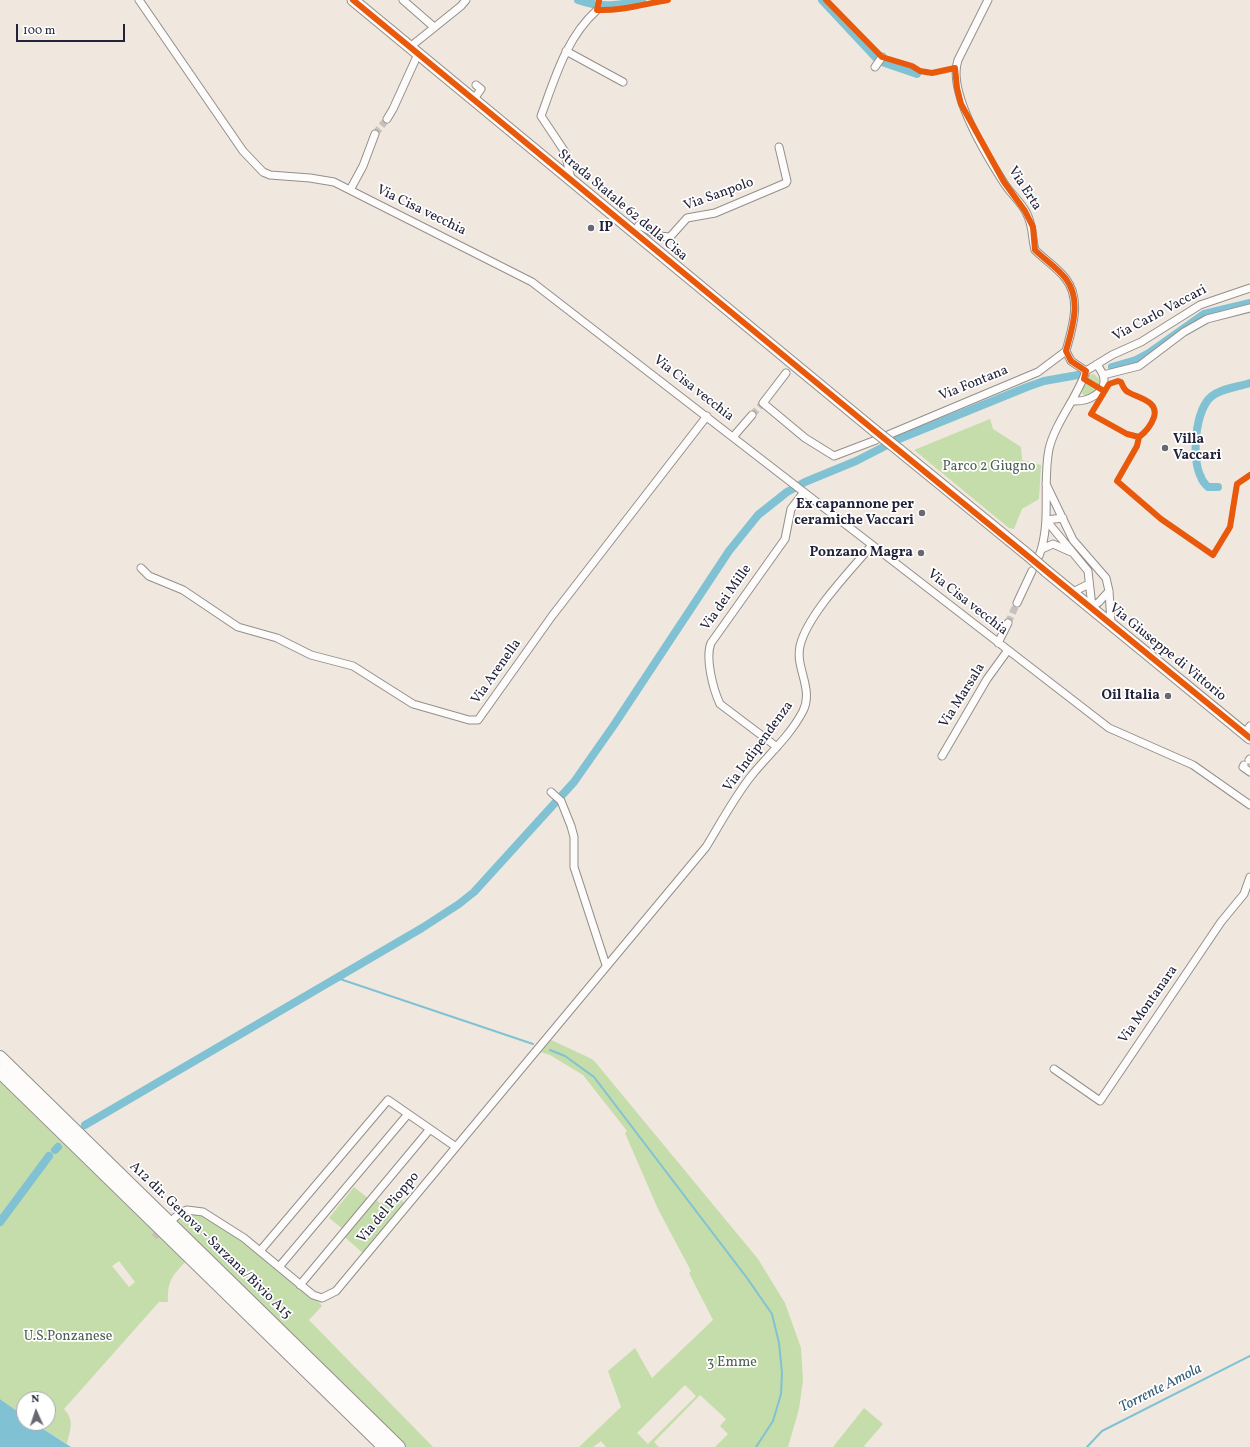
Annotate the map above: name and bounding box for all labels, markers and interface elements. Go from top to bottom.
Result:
scale bar [18,16,127,42]
text: 100 m [23,23,55,39]
street label: Strada Statale 62 della Cisa [554,147,690,265]
street label: Via Erta [1004,164,1044,214]
street label: Via Sanpolo [682,175,756,215]
street label: Via Cisa vecchia [373,182,469,240]
place label: IP [599,220,613,236]
marker: IP [586,223,596,233]
street label: Via Carlo Vaccari [1110,282,1210,346]
street label: Via Cisa vecchia [649,352,737,426]
street label: Via Fontana [937,363,1011,405]
place label: Villa Vaccari [1173,432,1221,464]
marker: Villa Vaccari [1160,443,1170,453]
park label: Parco 2 Giugno [942,459,1036,475]
place label: Ex capannone per ceramiche Vaccari [794,497,914,530]
marker: Ex capannone per ceramiche Vaccari [917,508,927,518]
place label: Ponzano Magra [809,545,913,561]
marker: Ponzano Magra [916,548,926,558]
street label: Via dei Mille [698,562,756,634]
street label: Via Cisa vecchia [923,566,1011,640]
street label: Via Giuseppe di Vittorio [1105,601,1229,705]
street label: Via Arenella [468,636,526,708]
street label: Via Marsala [937,661,989,731]
place label: Oil Italia [1101,688,1160,704]
marker: Oil Italia [1163,691,1173,701]
street label: Via Indipendenza [720,698,798,796]
street label: Via Montanara [1116,963,1182,1047]
street label: A12 dir. Genova - Sarzana/Bivio A15 [125,1159,295,1323]
street label: Via del Pioppo [354,1169,424,1247]
park label: U.S.Ponzanese [24,1329,112,1345]
park label: 3 Emme [707,1355,757,1371]
water label: Torrente Amola [1117,1360,1205,1418]
north arrow [16,1391,56,1431]
text: N [31,1392,40,1407]

